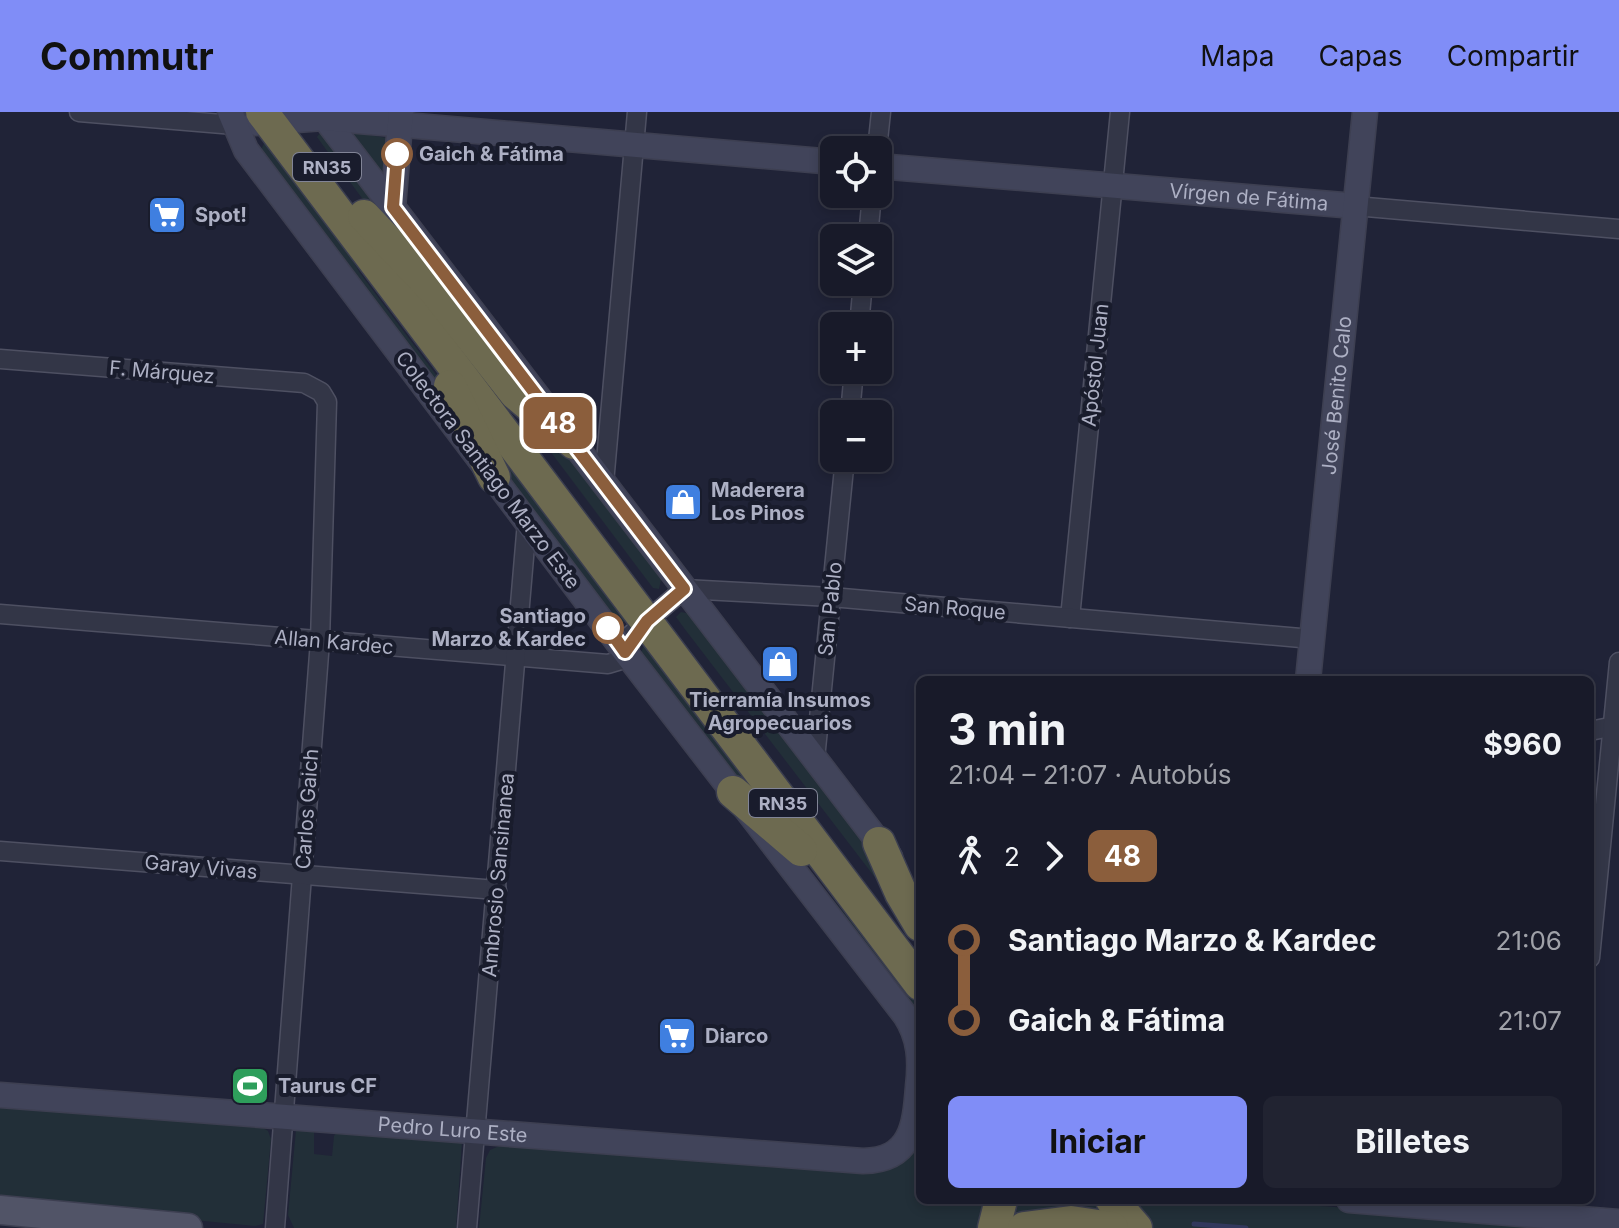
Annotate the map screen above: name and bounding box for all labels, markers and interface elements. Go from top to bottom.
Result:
text: Commutr [40,33,214,79]
text: Mapa [1200,39,1275,73]
text: Capas [1319,39,1403,73]
text: Compartir [1447,39,1579,73]
map controls [820,136,892,472]
button: locate [820,136,892,208]
marker: Gaich & Fátima [382,139,412,169]
place label: Gaich & Fátima [419,142,564,166]
road number: RN35 [293,153,361,181]
street label: Vírgen de Fátima [1168,178,1329,216]
supermarket icon: Spot! [146,194,188,236]
place label: Spot! [195,203,247,227]
button: layers [820,224,892,296]
street label: Apóstol Juan [1077,302,1113,428]
button: + [820,312,892,384]
street label: José Benito Calo [1317,315,1356,476]
street label: Colectora Santiago Marzo Este [391,346,585,594]
street label: F. Márquez [108,355,216,389]
line badge: 48 [522,397,594,449]
button: − [820,400,892,472]
text: 48 [539,406,577,440]
place label: Maderera Los Pinos [711,478,805,525]
shop icon: Maderera Los Pinos [662,481,704,523]
street label: San Pablo [813,561,847,657]
street label: San Roque [903,592,1007,624]
place label: Santiago Marzo & Kardec [431,604,586,651]
marker: Santiago Marzo & Kardec [593,613,623,643]
street label: Allan Kardec [274,625,394,659]
shop icon: Tierramía Insumos Agropecuarios [759,643,801,685]
place label: Tierramía Insumos Agropecuarios [689,688,871,735]
text: 3 min [948,702,1066,756]
text: $960 [1483,726,1562,762]
street label: Carlos Gaich [291,748,323,870]
text: 21:04 – 21:07 · Autobús [948,759,1232,790]
street label: Ambrosio Sansinanea [477,772,519,978]
road number: RN35 [749,789,817,817]
icon: walk [948,834,992,878]
icon: forward [1032,834,1076,878]
text: 48 [1104,839,1141,873]
text: 2 [1004,841,1020,872]
street label: Garay Vivas [144,850,258,884]
text: Santiago Marzo & Kardec [1008,922,1377,958]
text: 21:06 [1496,925,1562,956]
text: Gaich & Fátima [1008,1002,1225,1038]
text: 21:07 [1497,1005,1562,1036]
supermarket icon: Diarco [656,1015,698,1057]
place label: Diarco [705,1024,768,1048]
sports icon: Taurus CF [229,1065,271,1107]
place label: Taurus CF [278,1074,377,1098]
button: Iniciar [948,1096,1247,1188]
button: Billetes [1263,1096,1562,1188]
street label: Pedro Luro Este [377,1112,528,1147]

